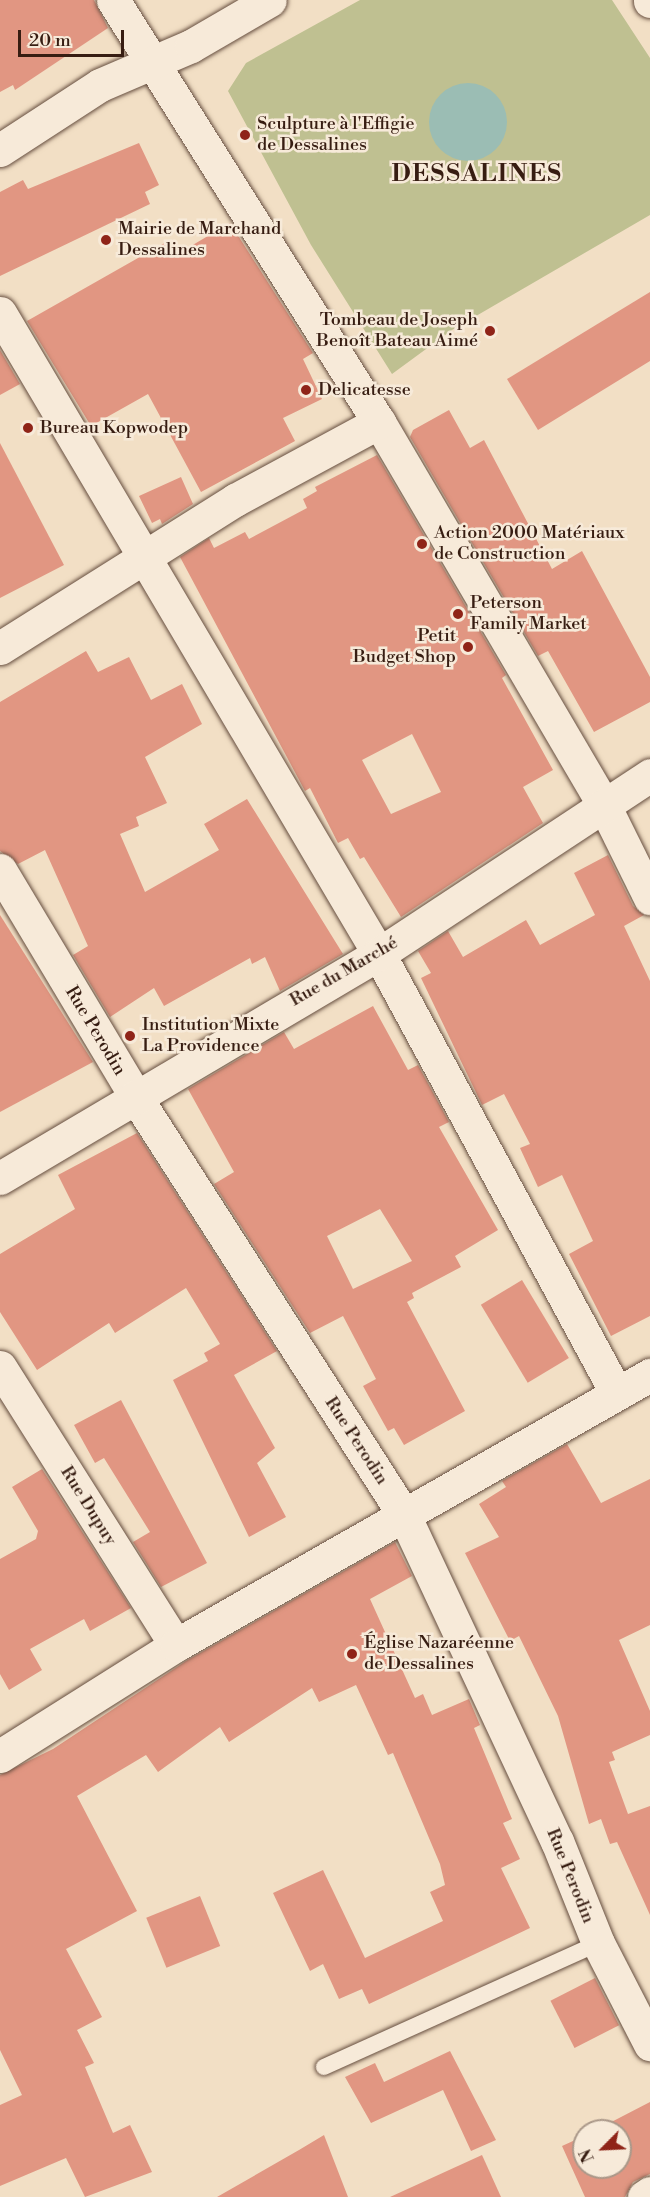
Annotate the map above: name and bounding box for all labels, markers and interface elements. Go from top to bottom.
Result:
scale bar [21,18,128,56]
text: 20 m [29,29,71,52]
place label: Sculpture à l'Effigie de Dessalines [257,114,415,156]
marker: Sculpture à l'Effigie de Dessalines [238,128,252,142]
district label: DESSALINES [392,161,562,189]
place label: Mairie de Marchand Dessalines [118,219,281,262]
marker: Mairie de Marchand Dessalines [99,233,113,247]
place label: Tombeau de Joseph Benoît Bateau Aimé [316,310,478,352]
marker: Tombeau de Joseph Benoît Bateau Aimé [483,324,497,338]
place label: Delicatesse [318,379,411,401]
marker: Delicatesse [299,383,313,397]
place label: Bureau Kopwodep [40,417,188,439]
marker: Bureau Kopwodep [21,421,35,435]
place label: Action 2000 Matériaux de Construction [434,523,624,566]
marker: Action 2000 Matériaux de Construction [415,537,429,551]
place label: Peterson Family Market [470,593,587,636]
marker: Peterson Family Market [451,607,465,621]
place label: Petit Budget Shop [353,626,456,668]
marker: Petit Budget Shop [461,640,475,654]
street label: Rue du Marché [286,932,402,1012]
street label: Rue Perodin [60,982,130,1080]
place label: Institution Mixte La Providence [142,1015,279,1058]
marker: Institution Mixte La Providence [123,1029,137,1043]
street label: Rue Perodin [320,1393,392,1489]
street label: Rue Dupuy [55,1462,121,1550]
place label: Église Nazaréenne de Dessalines [364,1633,514,1676]
marker: Église Nazaréenne de Dessalines [345,1647,359,1661]
street label: Rue Perodin [541,1825,599,1927]
north arrow [572,2119,632,2179]
text: N [576,2146,599,2165]

